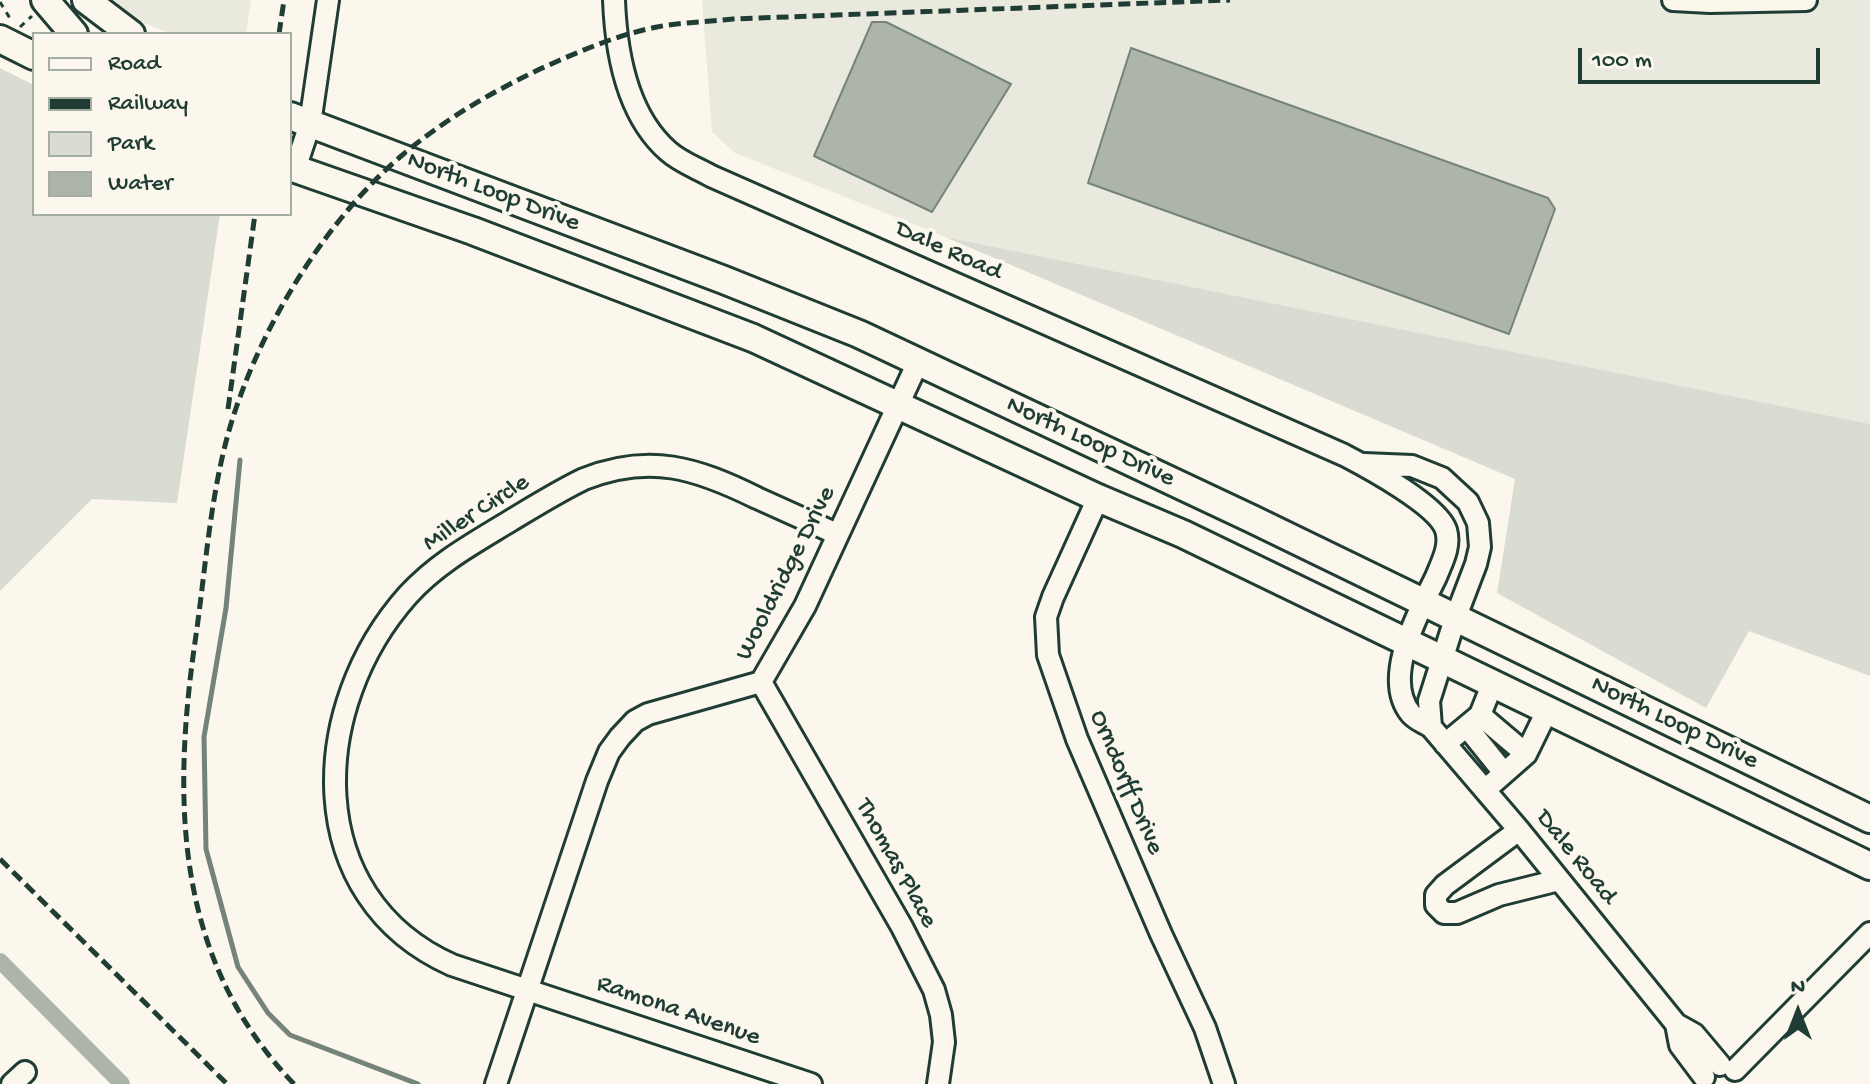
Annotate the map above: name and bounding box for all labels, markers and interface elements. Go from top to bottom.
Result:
legend [32,32,292,216]
scale bar [1582,32,1824,82]
text: 100 m [1592,47,1652,76]
text: Road [108,50,160,79]
text: Railway [108,90,188,119]
text: Park [108,130,154,159]
street label: North Loop Drive [402,146,584,240]
text: Water [108,170,172,199]
street label: Dale Road [890,215,1006,289]
street label: North Loop Drive [1001,390,1179,496]
street label: Miller Circle [418,468,536,560]
street label: Wooldridge Drive [730,482,844,666]
street label: North Loop Drive [1585,670,1763,778]
street label: Orndorff Drive [1081,706,1169,860]
street label: Thomas Place [847,794,943,934]
street label: Dale Road [1527,804,1623,912]
street label: Ramona Avenue [592,969,764,1055]
north arrow [1758,972,1838,1052]
text: N [1791,975,1805,1001]

